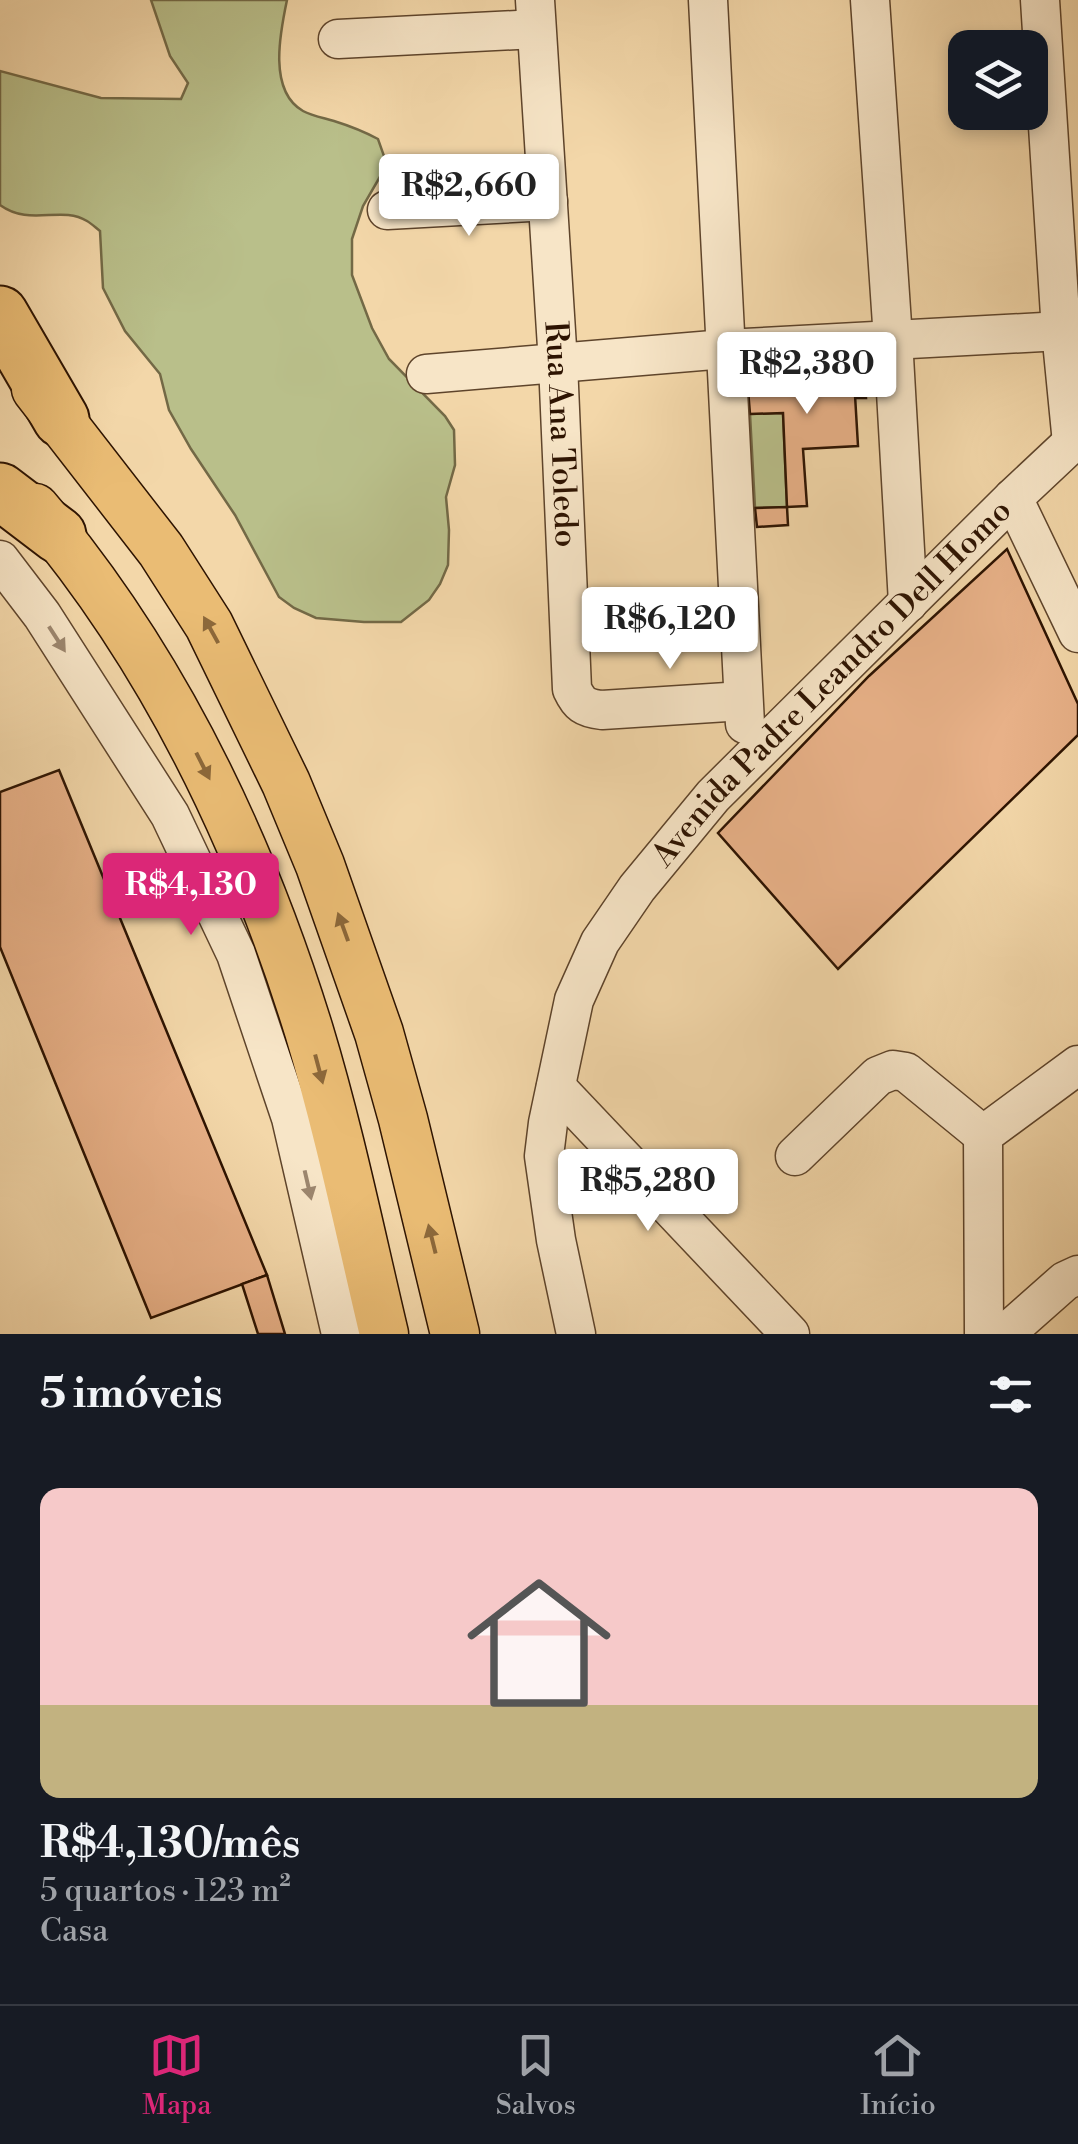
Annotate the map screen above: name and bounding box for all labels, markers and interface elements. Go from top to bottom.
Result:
map controls [948,30,1048,130]
button: layers [948,30,1048,130]
pin: R$2,660 [377,154,561,239]
text: R$2,660 [401,166,537,206]
street label: Rua Ana Toledo [535,320,586,548]
pin: R$2,380 [715,332,899,417]
text: R$2,380 [739,344,875,384]
street label: Avenida Padre Leandro Dell Homo [642,491,1020,876]
pin: R$6,120 [578,587,762,672]
text: R$6,120 [604,599,736,639]
one-way arrow [203,616,220,645]
one-way arrow [47,625,65,653]
one-way arrow [194,752,211,781]
pin: R$4,130 [99,853,283,938]
text: R$4,130 [125,865,257,905]
one-way arrow [335,911,350,941]
one-way arrow [311,1054,327,1085]
pin: R$5,280 [556,1149,740,1234]
text: R$5,280 [580,1161,716,1201]
one-way arrow [300,1170,316,1201]
one-way arrow [424,1223,439,1254]
icon: filters [983,1367,1038,1422]
text: 5 imóveis [40,1368,223,1421]
icon: home [449,1553,629,1733]
text: R$4,130/mês [40,1818,300,1871]
text: 5 quartos · 123 m² [40,1871,291,1911]
text: Casa [40,1911,108,1951]
tab: Mapa [142,2028,211,2123]
tab: Salvos [496,2028,576,2123]
tab: Início [860,2028,936,2123]

